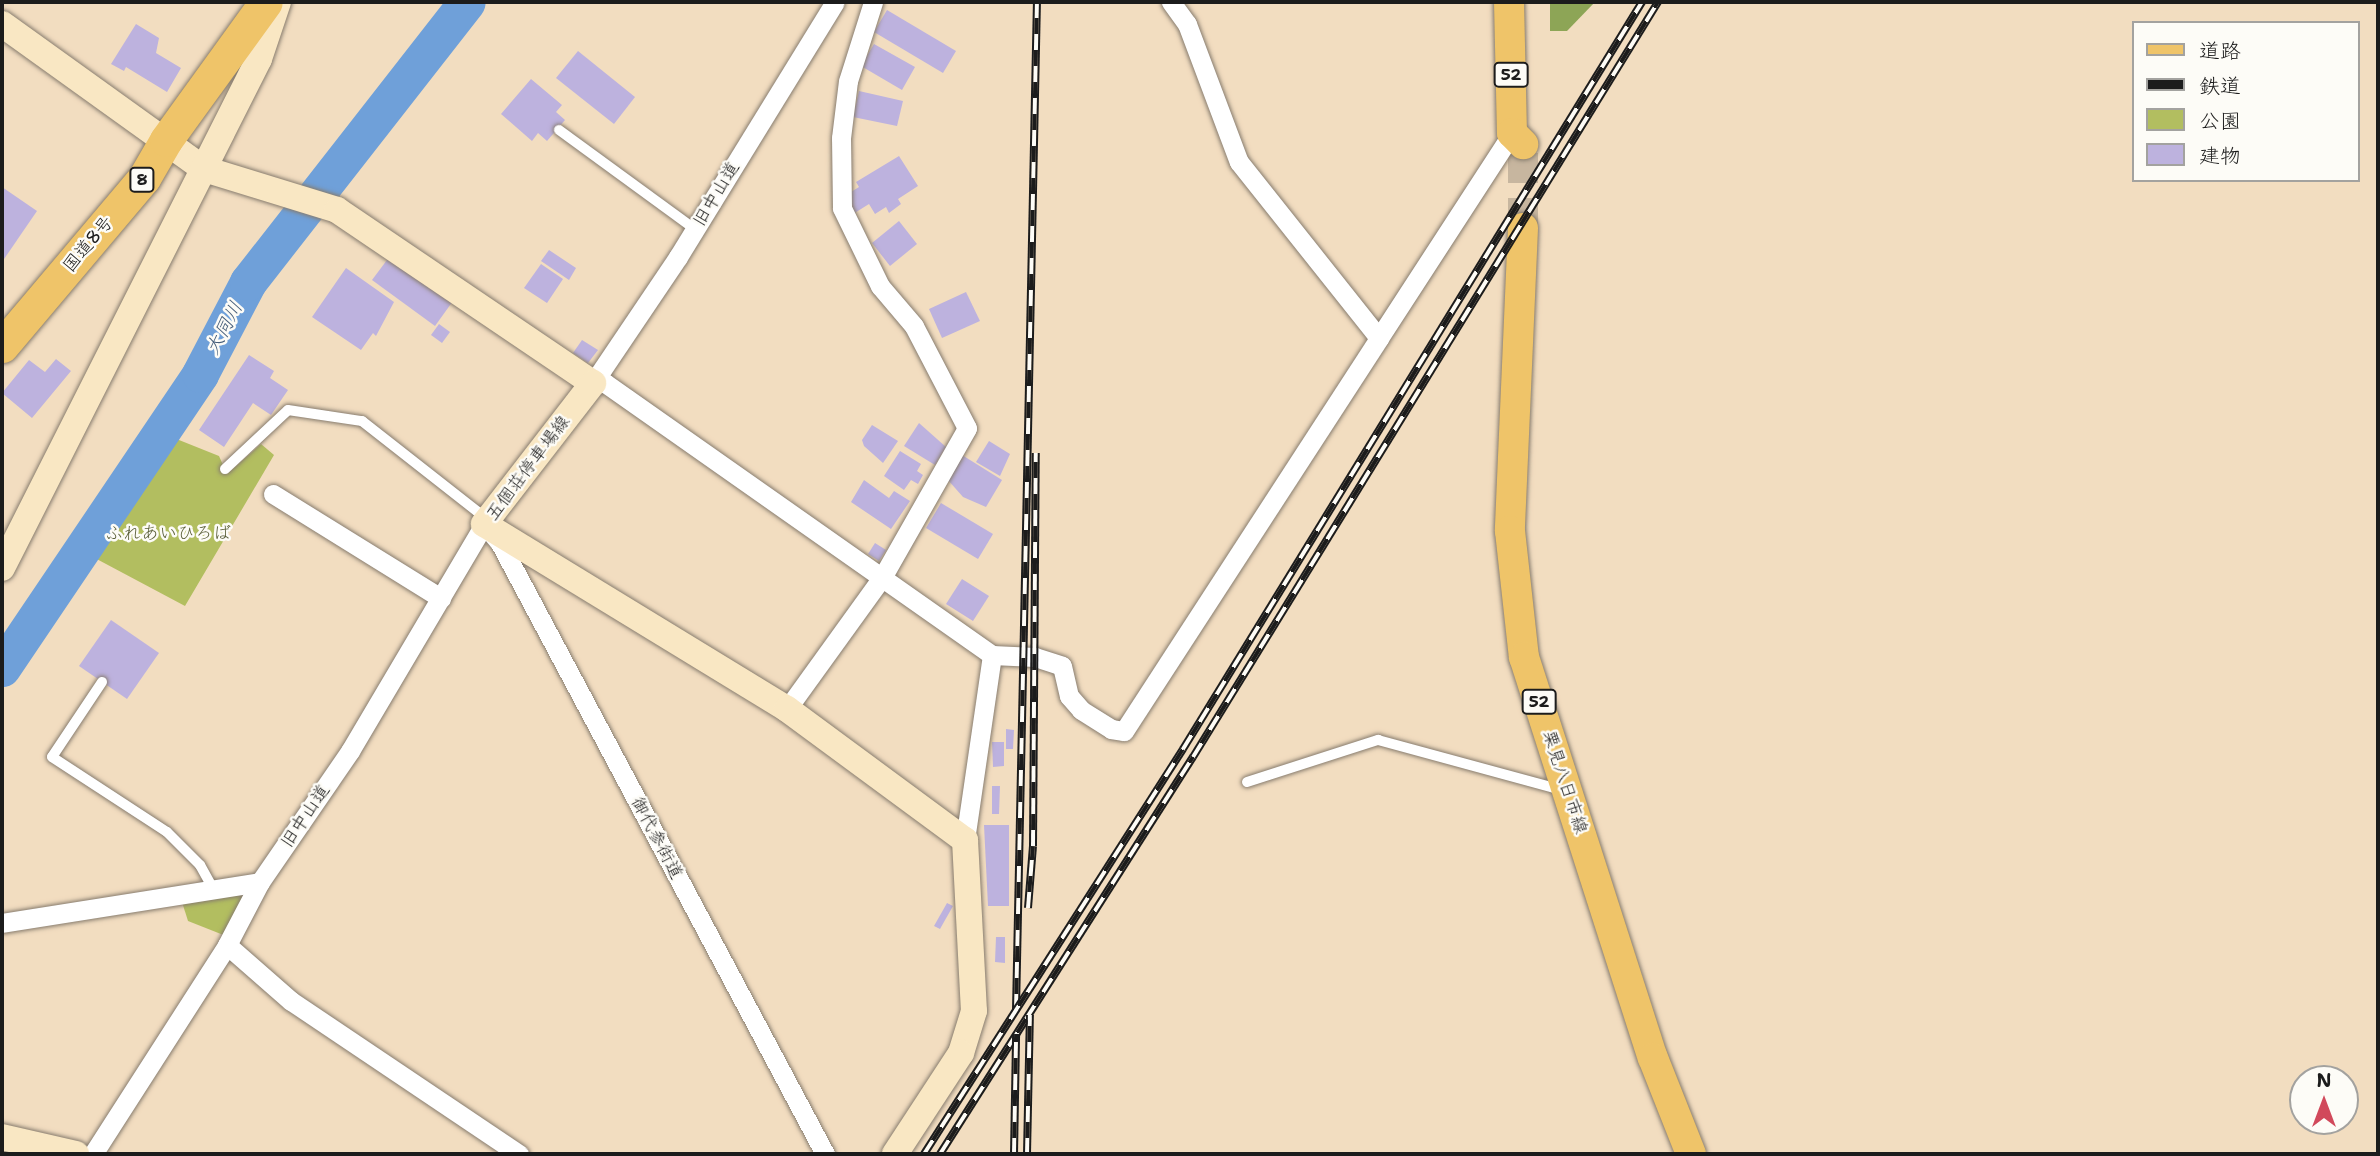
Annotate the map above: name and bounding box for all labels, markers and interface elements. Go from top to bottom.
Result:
legend [2132,21,2359,182]
text: 道路 [2199,37,2241,65]
road number: 52 [1494,62,1528,88]
text: 鉄道 [2199,72,2241,100]
text: 公園 [2199,107,2241,135]
text: 建物 [2199,142,2241,170]
street label: 旧中山道 [688,158,744,230]
road number: 8 [128,168,156,192]
street label: 国道8号 [58,212,118,276]
water label: 大同川 [201,297,247,359]
street label: 五個荘停車場線 [481,411,575,525]
park label: ふれあいひろば [105,522,231,544]
road number: 52 [1522,690,1556,715]
street label: 栗見八日市線 [1538,727,1592,837]
street label: 旧中山道 [276,780,334,852]
street label: 御代参街道 [626,793,688,883]
north arrow [2289,1065,2359,1135]
text: N [2316,1068,2332,1093]

